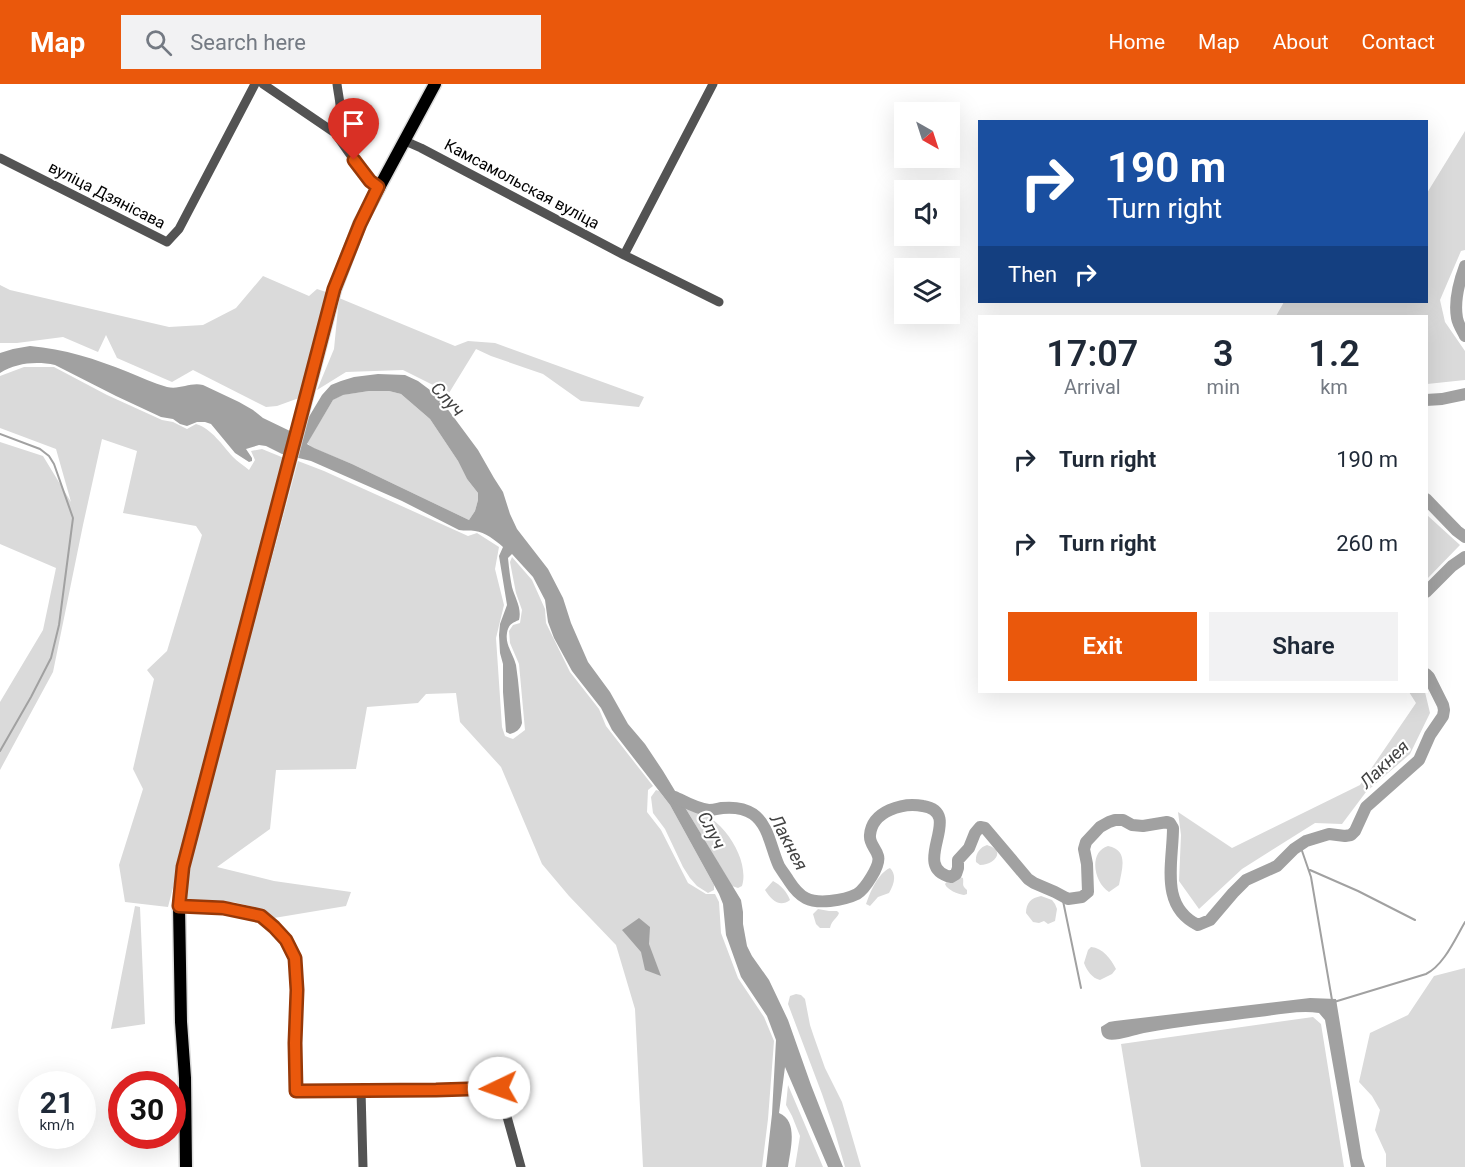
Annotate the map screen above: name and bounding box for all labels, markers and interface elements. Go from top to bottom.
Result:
search box [121,15,541,69]
text: Map [30,26,85,59]
icon: search [142,26,175,59]
text: Search here [190,30,306,55]
text: Home [1109,30,1165,54]
text: Map [1198,30,1240,54]
text: About [1273,30,1329,54]
text: Contact [1362,30,1435,54]
pin [328,98,379,160]
north arrow [894,102,960,168]
map controls [894,102,960,324]
icon: arrive [337,107,370,140]
street label: Камсамольская вуліца [441,135,603,233]
text: 190 m [1107,143,1226,192]
icon: right [1008,144,1086,222]
street label: вуліца Дзянісава [45,157,169,233]
button: sound [894,180,960,246]
text: Turn right [1107,193,1222,225]
button: layers [894,258,960,324]
icon: right [1069,258,1102,291]
text: Then [1008,262,1057,287]
text: 17:07 [1046,333,1138,375]
text: 3 [1213,333,1234,375]
text: 1.2 [1308,333,1360,375]
text: Arrival [1064,375,1121,399]
text: min [1207,375,1240,399]
text: km [1320,375,1348,399]
water label: Случ [427,377,469,421]
icon: right [1008,443,1041,476]
text: Turn right [1059,447,1156,472]
text: 190 m [1336,447,1398,472]
icon: right [1008,527,1041,560]
text: Turn right [1059,531,1156,556]
text: 260 m [1336,531,1398,556]
button: Exit [1008,612,1197,681]
button: Share [1209,612,1398,681]
water label: Лакнея [1354,736,1413,793]
water label: Случ [694,808,730,852]
water label: Лакнея [765,810,812,874]
position arrow [467,1056,531,1120]
speed limit sign: 30 [108,1071,186,1149]
text: 21 [40,1085,74,1120]
text: km/h [39,1116,75,1134]

